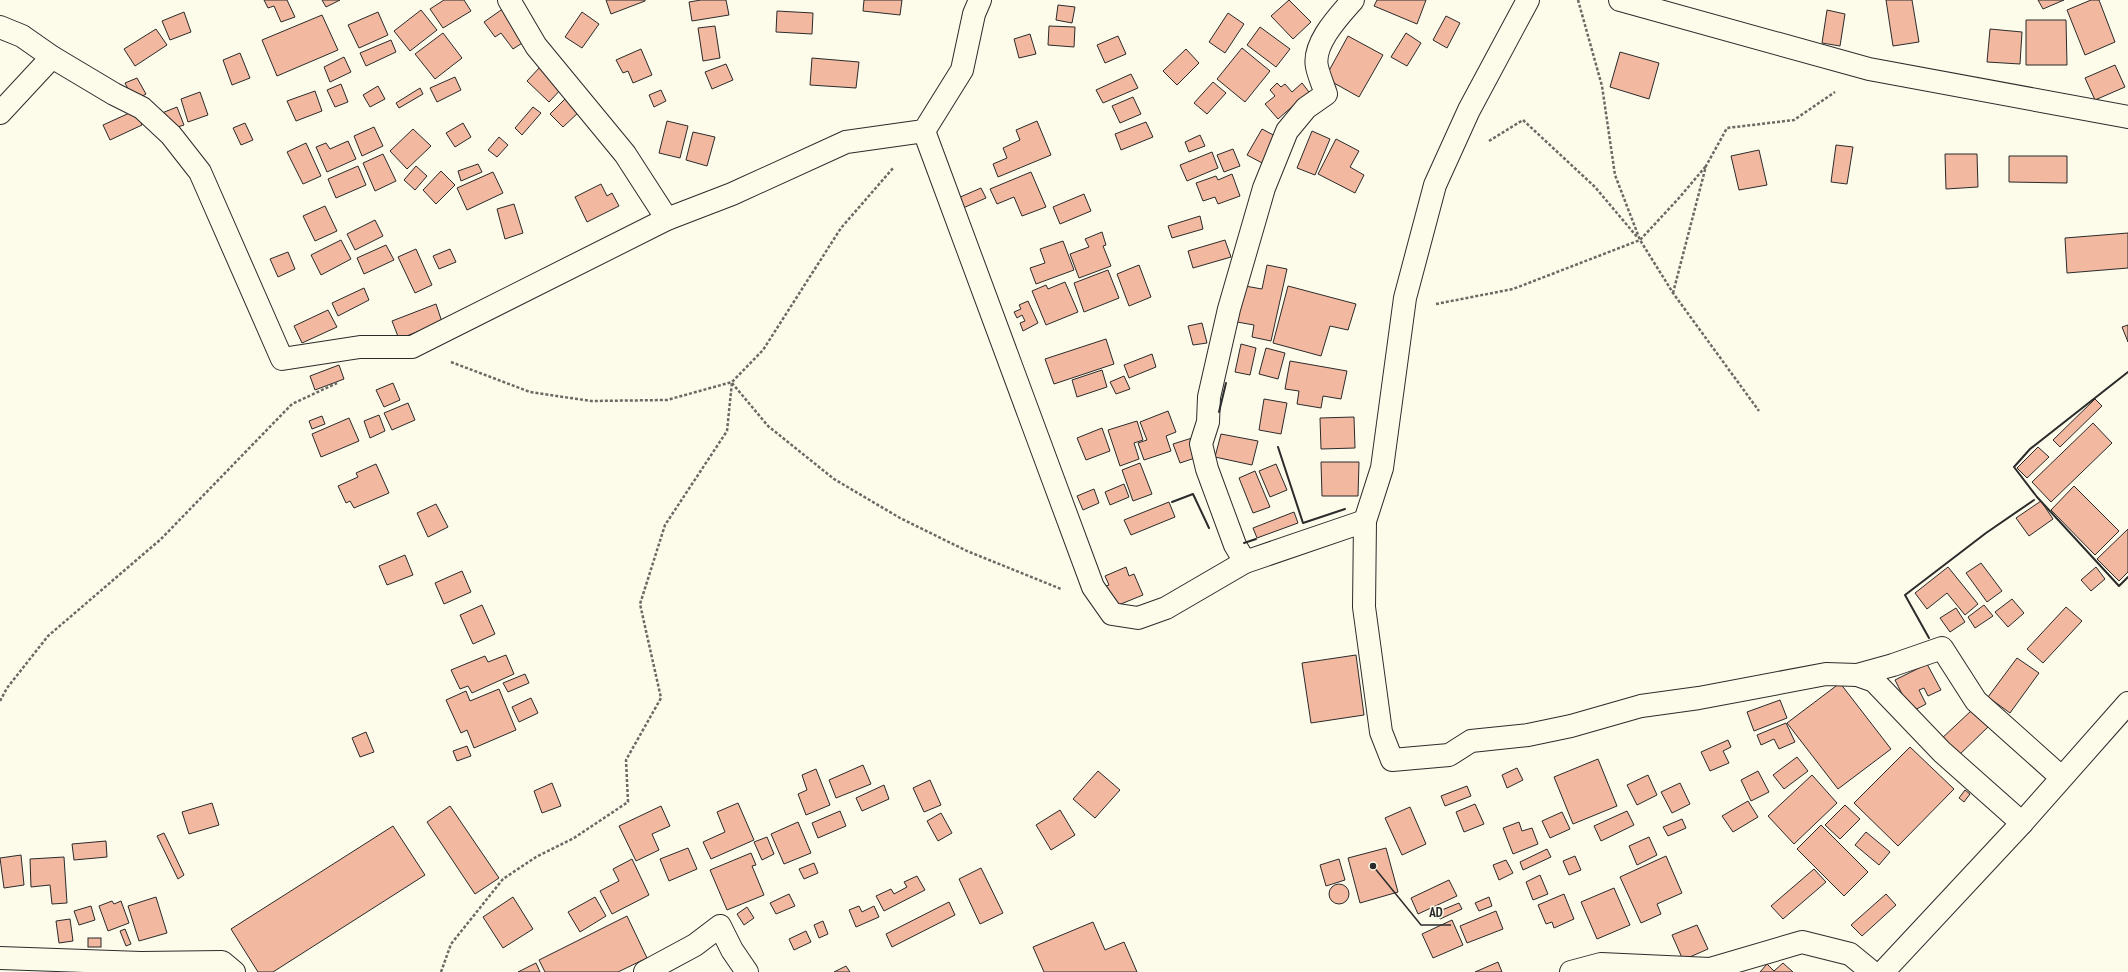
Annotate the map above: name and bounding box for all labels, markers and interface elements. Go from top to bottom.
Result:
callout: AD [1421,900,1451,925]
text: AD [1428,904,1443,921]

